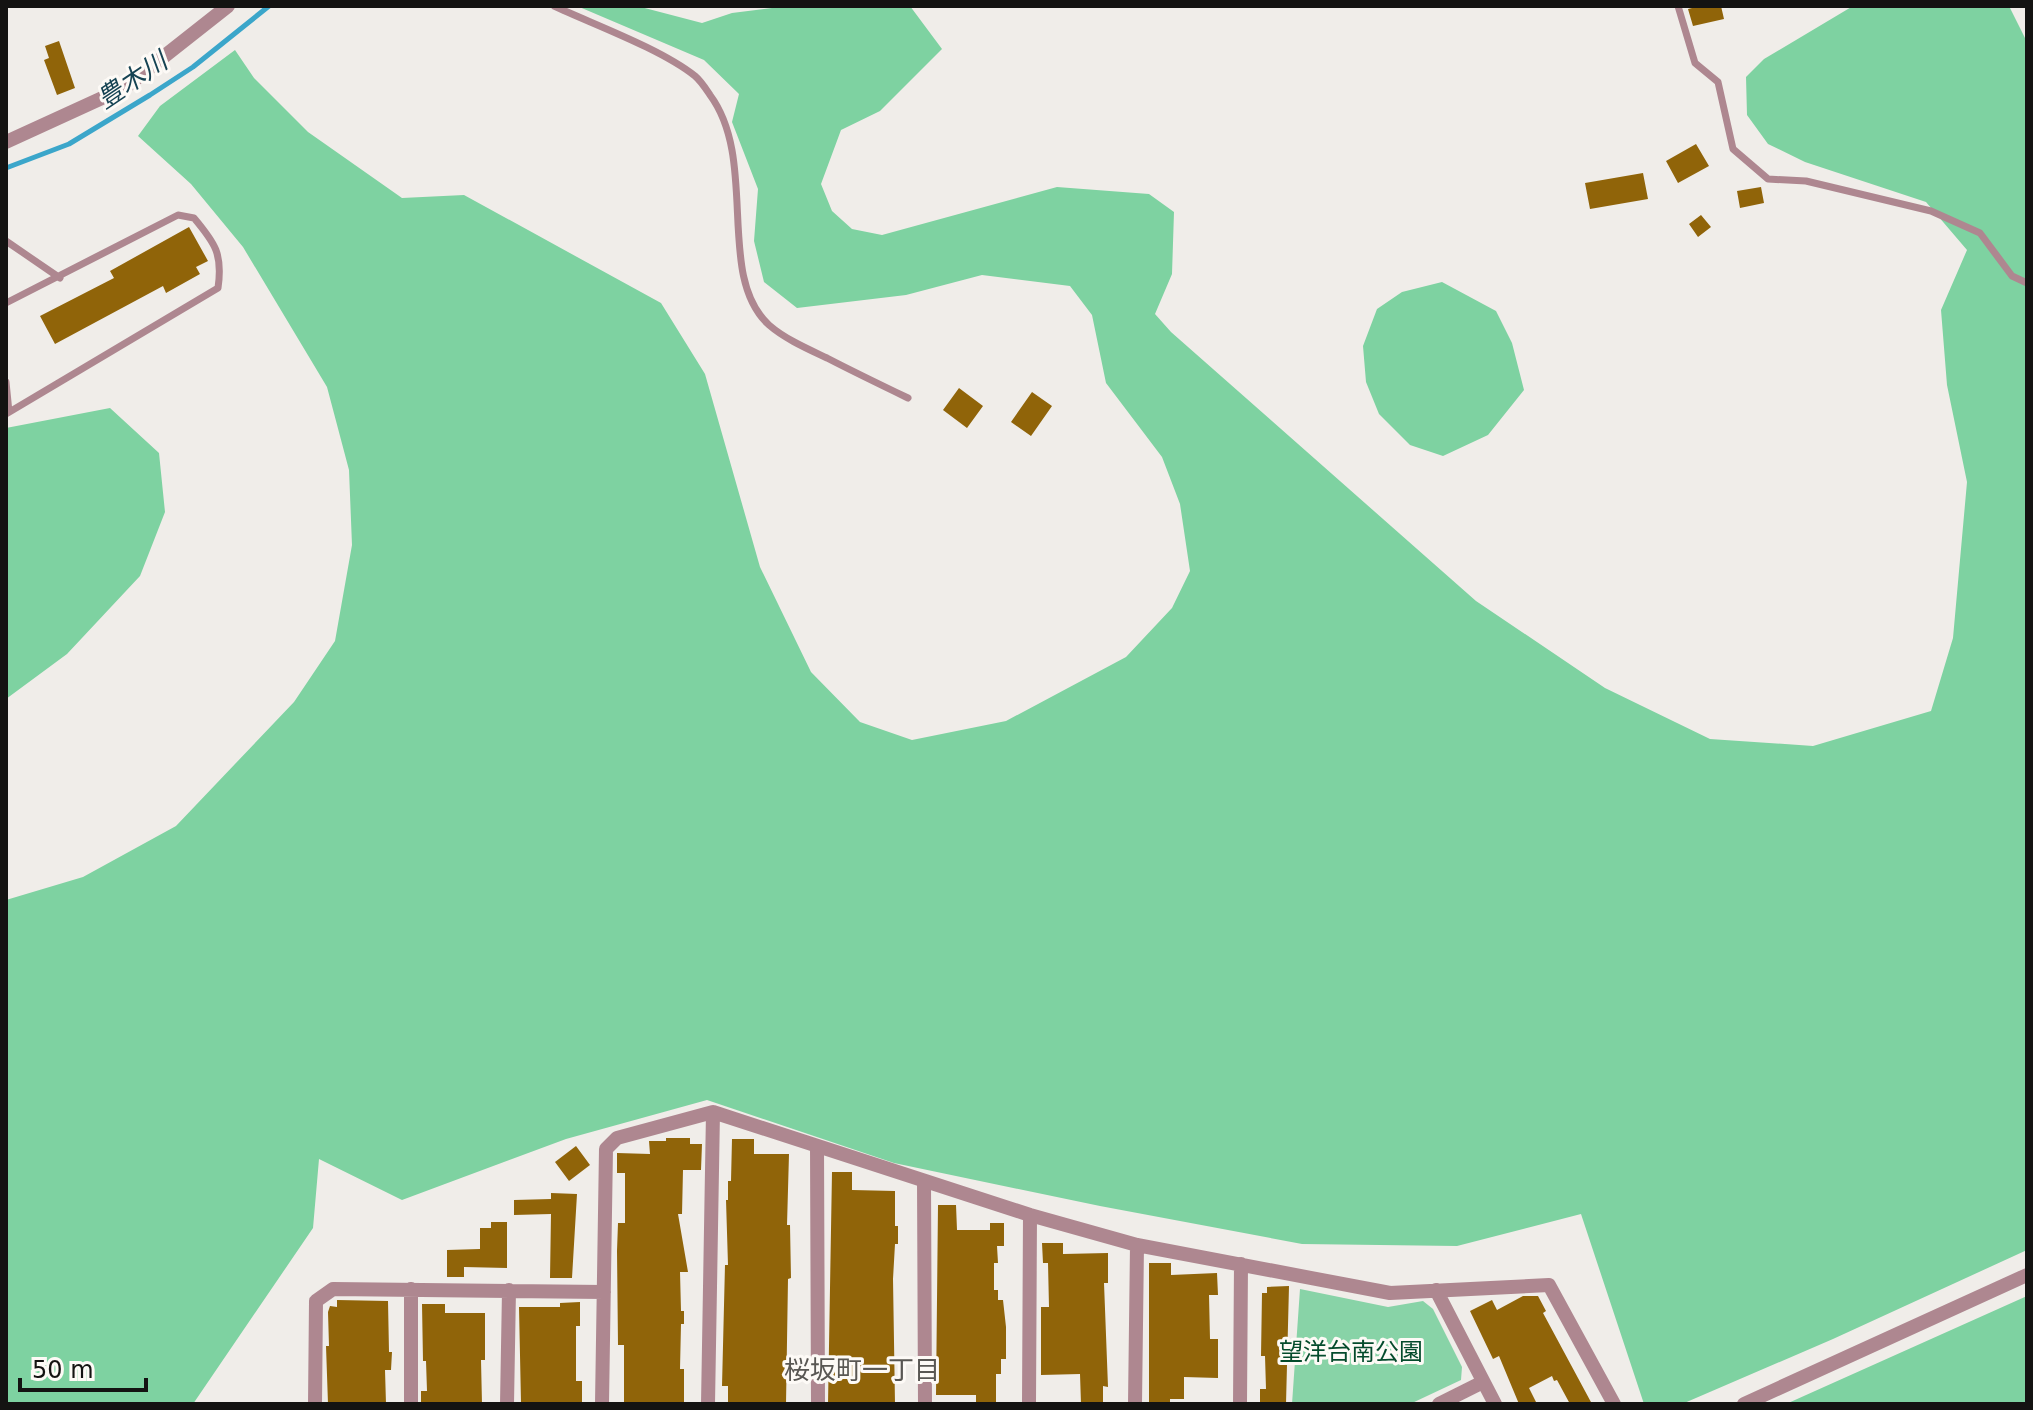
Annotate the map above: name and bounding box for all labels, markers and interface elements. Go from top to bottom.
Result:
water label: 豊木川 [91,44,175,114]
park label: 望洋台南公園 [1279,1338,1423,1366]
scale bar [20,1342,146,1392]
district label: 桜坂町一丁目 [784,1355,940,1385]
text: 50 m [32,1356,94,1384]

